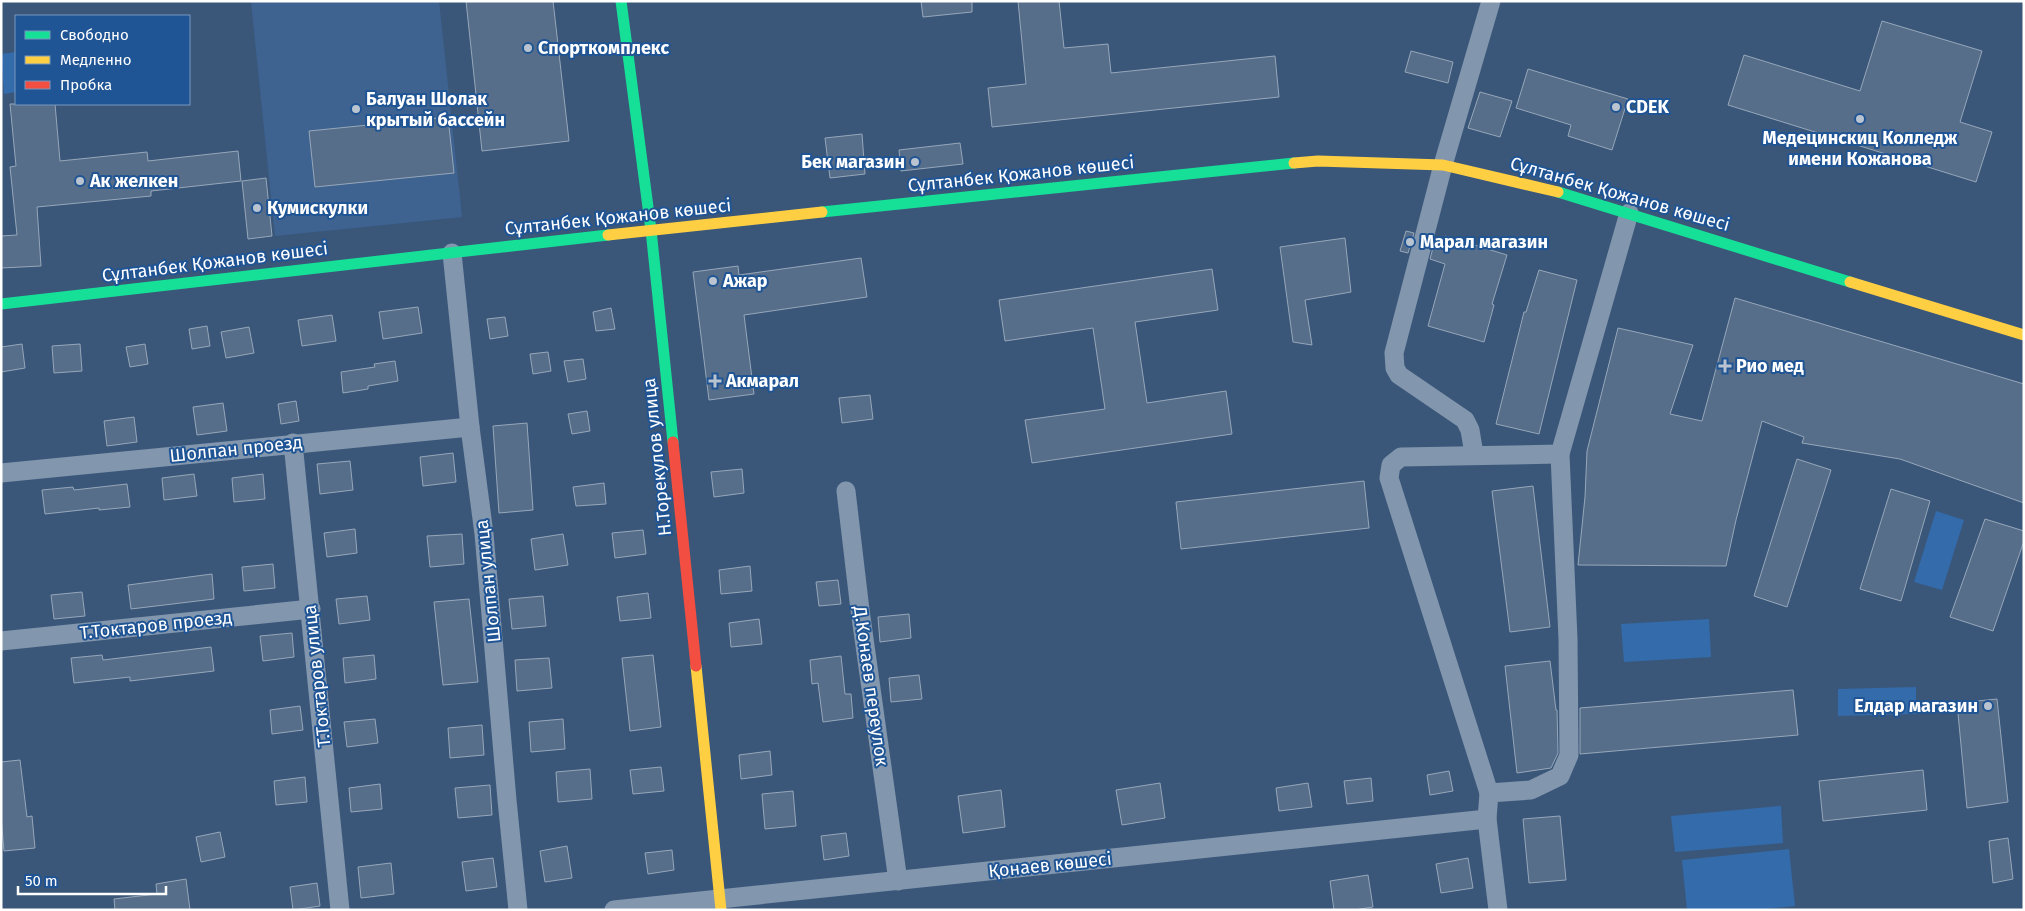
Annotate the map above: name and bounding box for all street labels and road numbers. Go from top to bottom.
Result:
street label: Сұлтанбек Қожанов көшесі [907,151,1135,197]
street label: Сұлтанбек Қожанов көшесі [1508,152,1732,236]
street label: Сұлтанбек Қожанов көшесі [504,194,732,240]
street label: Сұлтанбек Қожанов көшесі [101,237,329,287]
street label: Н.Торекулов улица [638,377,676,537]
street label: Шолпан проезд [169,431,303,467]
street label: Шолпан улица [471,519,505,643]
street label: Т.Токтаров улица [299,604,335,748]
street label: Д.Конаев переулок [849,604,893,768]
street label: Т.Токтаров проезд [79,606,233,644]
street label: Қонаев көшесі [987,848,1113,882]

